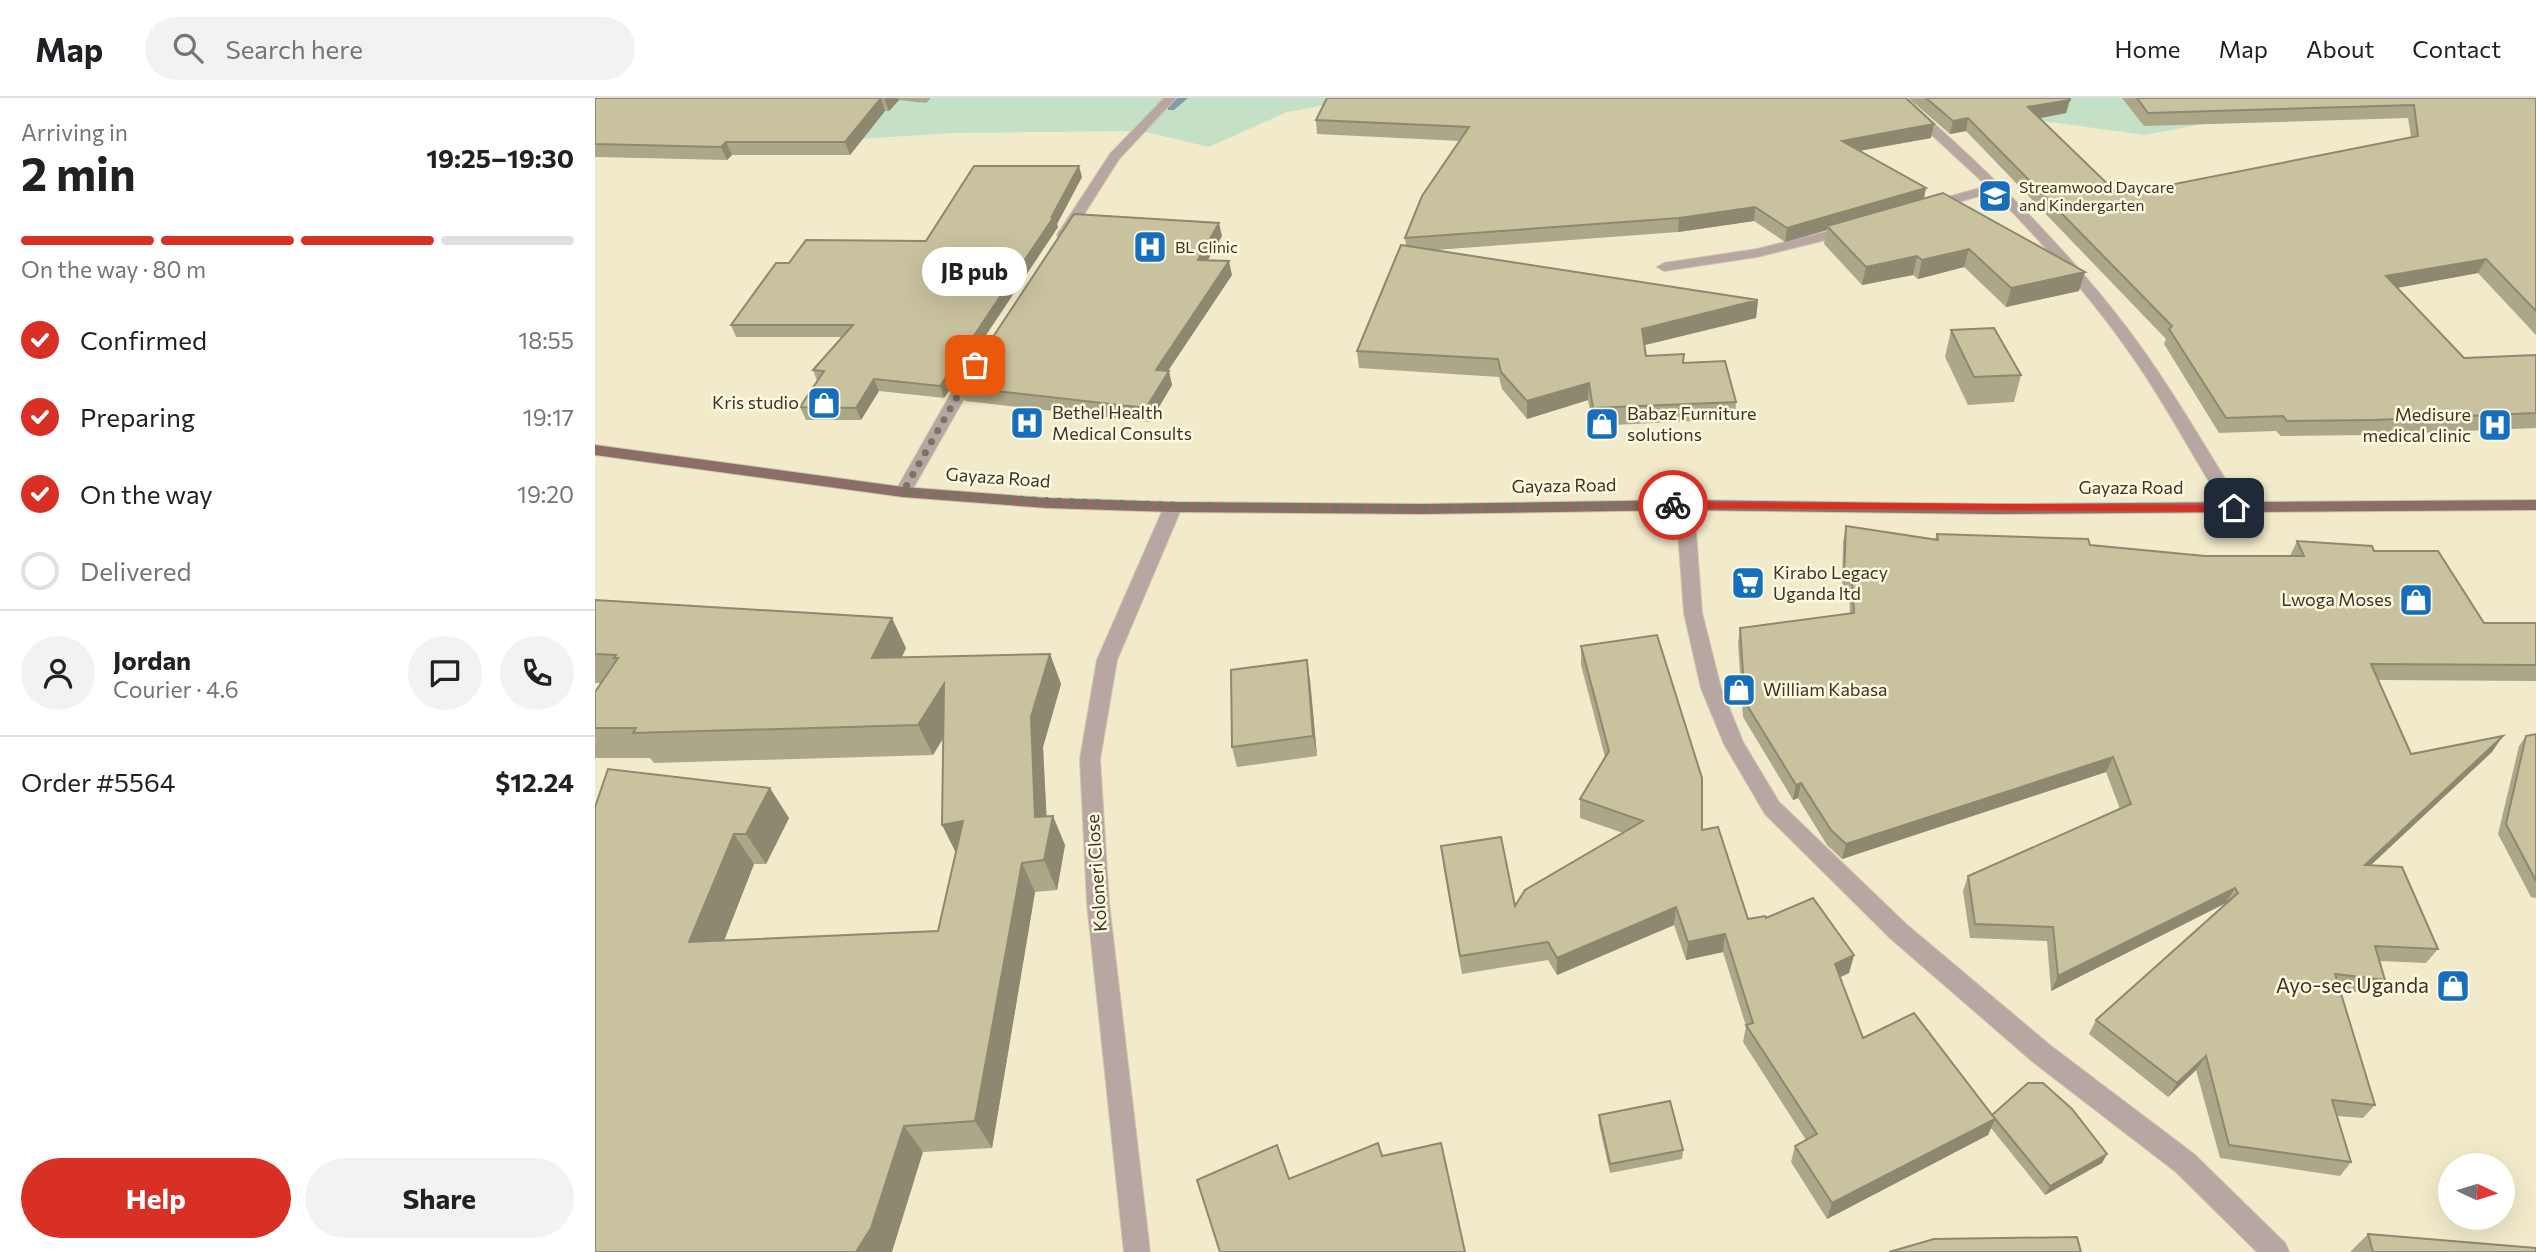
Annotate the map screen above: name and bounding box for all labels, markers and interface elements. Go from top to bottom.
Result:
search box [145,17,635,80]
text: Map [35,28,103,69]
icon: search [169,29,207,67]
text: Search here [225,33,363,64]
text: Home [2115,34,2181,63]
text: Map [2219,34,2268,63]
text: About [2306,34,2374,63]
text: Contact [2412,34,2501,63]
text: Arriving in [21,118,128,146]
text: 19:25–19:30 [426,142,574,173]
text: 2 min [21,144,136,200]
school or university icon: Streamwood Daycare and Kindergarten [1976,177,2014,215]
place label: Streamwood Daycare and Kindergarten [2019,177,2174,214]
hospital icon: BL Clinic [1131,228,1169,266]
place label: BL Clinic [1175,237,1238,256]
callout: JB pub [923,246,1027,295]
text: On the way · 80 m [21,255,206,283]
text: JB pub [941,257,1008,285]
icon: check [21,321,59,359]
text: Confirmed [80,324,207,355]
text: 18:55 [518,326,574,354]
pin [945,335,1005,395]
icon: bag [956,346,994,384]
shop icon: Kris studio [805,384,843,422]
place label: Kris studio [712,391,799,413]
icon: check [21,398,59,436]
text: Preparing [80,401,195,432]
place label: Bethel Health Medical Consults [1052,401,1192,444]
place label: Babaz Furniture solutions [1627,402,1757,445]
text: 19:17 [523,403,574,431]
place label: Medisure medical clinic [2363,403,2471,446]
hospital icon: Bethel Health Medical Consults [1008,404,1046,442]
shop icon: Babaz Furniture solutions [1583,405,1621,443]
hospital icon: Medisure medical clinic [2476,406,2514,444]
street label: Gayaza Road [945,462,1051,492]
courier [1638,470,1708,540]
street label: Gayaza Road [1511,473,1617,497]
icon: check [21,475,59,513]
street label: Gayaza Road [2079,476,2183,498]
text: On the way [80,478,213,509]
pin [2204,478,2264,538]
text: 19:20 [517,480,574,508]
icon: bike [1654,486,1692,524]
icon: home [2215,489,2253,527]
text: Delivered [80,555,191,586]
place label: Kirabo Legacy Uganda ltd [1773,561,1888,604]
supermarket icon: Kirabo Legacy Uganda ltd [1729,564,1767,602]
shop icon: Lwoga Moses [2397,581,2435,619]
place label: Lwoga Moses [2281,588,2392,610]
button: person [21,636,95,710]
button: chat [408,636,482,710]
button: phone [500,636,574,710]
text: Jordan [113,644,191,675]
shop icon: William Kabasa [1720,671,1758,709]
text: Courier · 4.6 [113,675,239,703]
place label: William Kabasa [1763,678,1887,700]
text: Order #5564 [21,766,175,797]
text: $12.24 [495,766,574,797]
street label: Koloneri Close [1081,814,1111,933]
shop icon: Ayo-sec Uganda [2434,967,2472,1005]
place label: Ayo-sec Uganda [2276,972,2429,997]
north arrow [2438,1153,2515,1230]
map controls [2438,1153,2515,1230]
button: Help [21,1158,291,1238]
button: Share [305,1158,574,1238]

